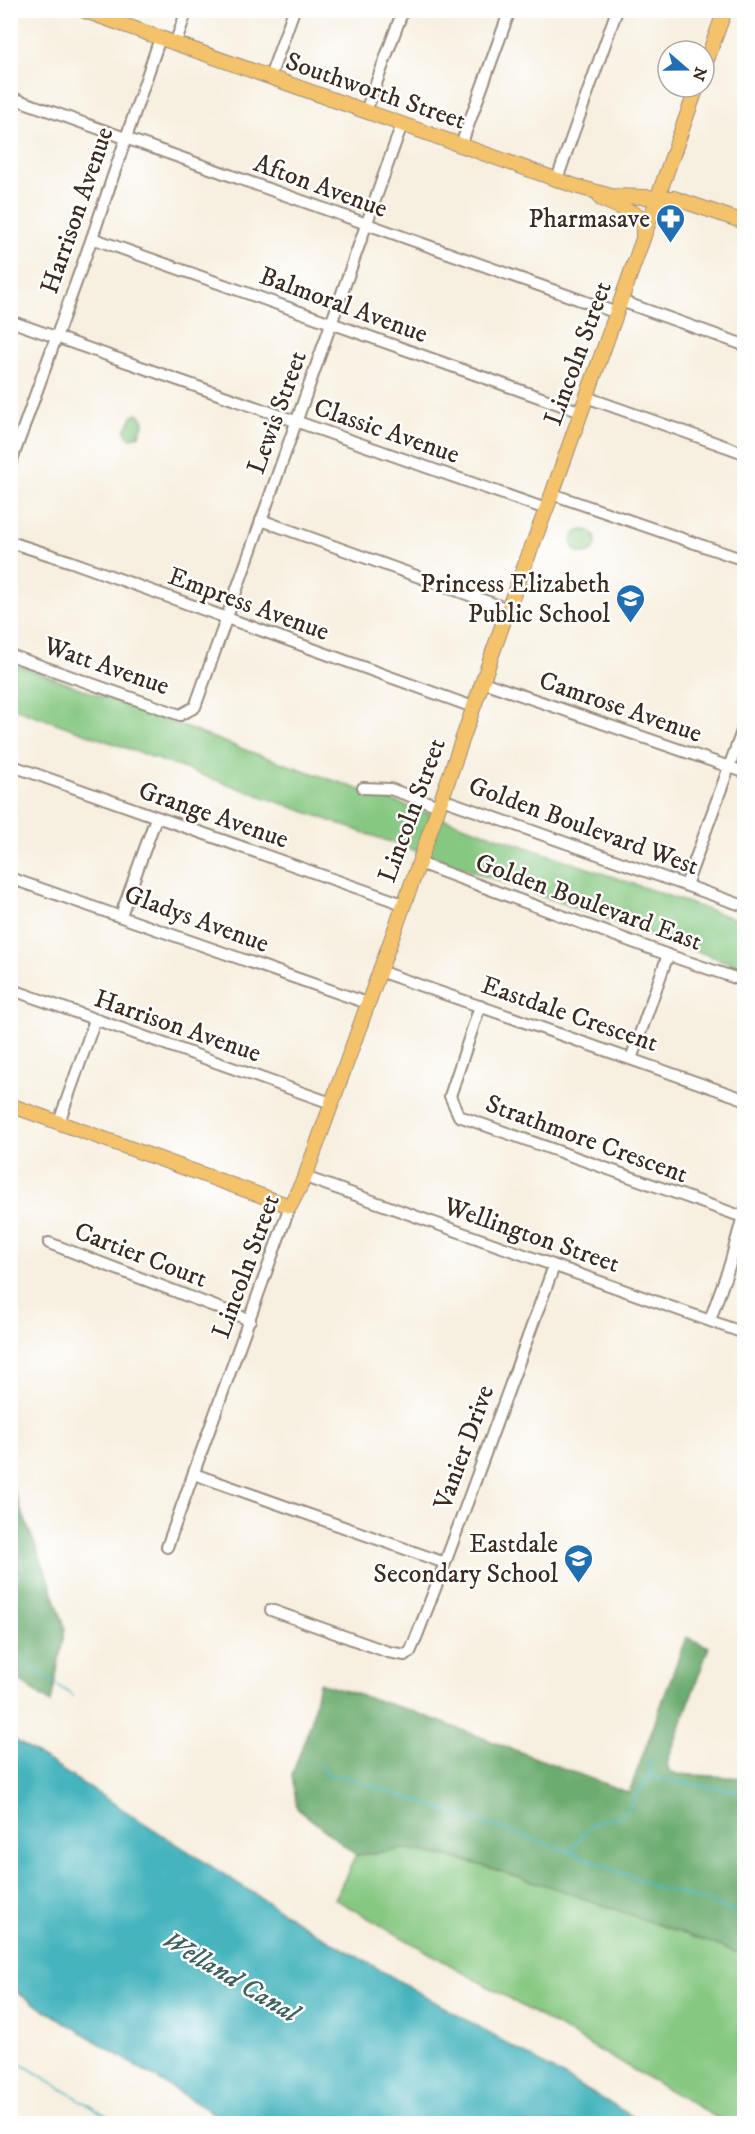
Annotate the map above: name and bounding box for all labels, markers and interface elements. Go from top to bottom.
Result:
north arrow [656,39,716,99]
street label: Southworth Street [281,45,470,138]
text: N [688,64,711,83]
street label: Harrison Avenue [33,123,121,298]
street label: Afton Avenue [249,147,392,226]
pharmacy icon: Pharmasave [655,202,687,244]
place label: Pharmasave [528,203,650,236]
street label: Balmoral Avenue [255,260,432,351]
street label: Lincoln Street [537,277,620,430]
street label: Lewis Street [240,346,315,479]
street label: Classic Avenue [309,391,464,472]
street label: Empress Avenue [163,560,334,649]
place label: Princess Elizabeth Public School [420,568,610,631]
school or university icon: Princess Elizabeth Public School [615,582,647,624]
street label: Watt Avenue [38,629,174,703]
street label: Camrose Avenue [535,664,706,751]
street label: Lincoln Street [371,734,454,887]
street label: Golden Boulevard West [464,769,703,883]
street label: Grange Avenue [134,774,293,856]
street label: Golden Boulevard East [471,846,706,959]
street label: Gladys Avenue [120,878,273,961]
street label: Eastdale Crescent [477,969,662,1060]
street label: Harrison Avenue [90,982,265,1070]
street label: Strathmore Crescent [481,1088,692,1191]
street label: Lincoln Street [205,1190,288,1343]
street label: Wellington Street [438,1190,624,1281]
street label: Cartier Court [69,1215,212,1296]
street label: Vanier Drive [426,1381,502,1515]
place label: Eastdale Secondary School [373,1528,558,1591]
school or university icon: Eastdale Secondary School [563,1542,595,1584]
water label: Welland Canal [156,1923,307,2032]

